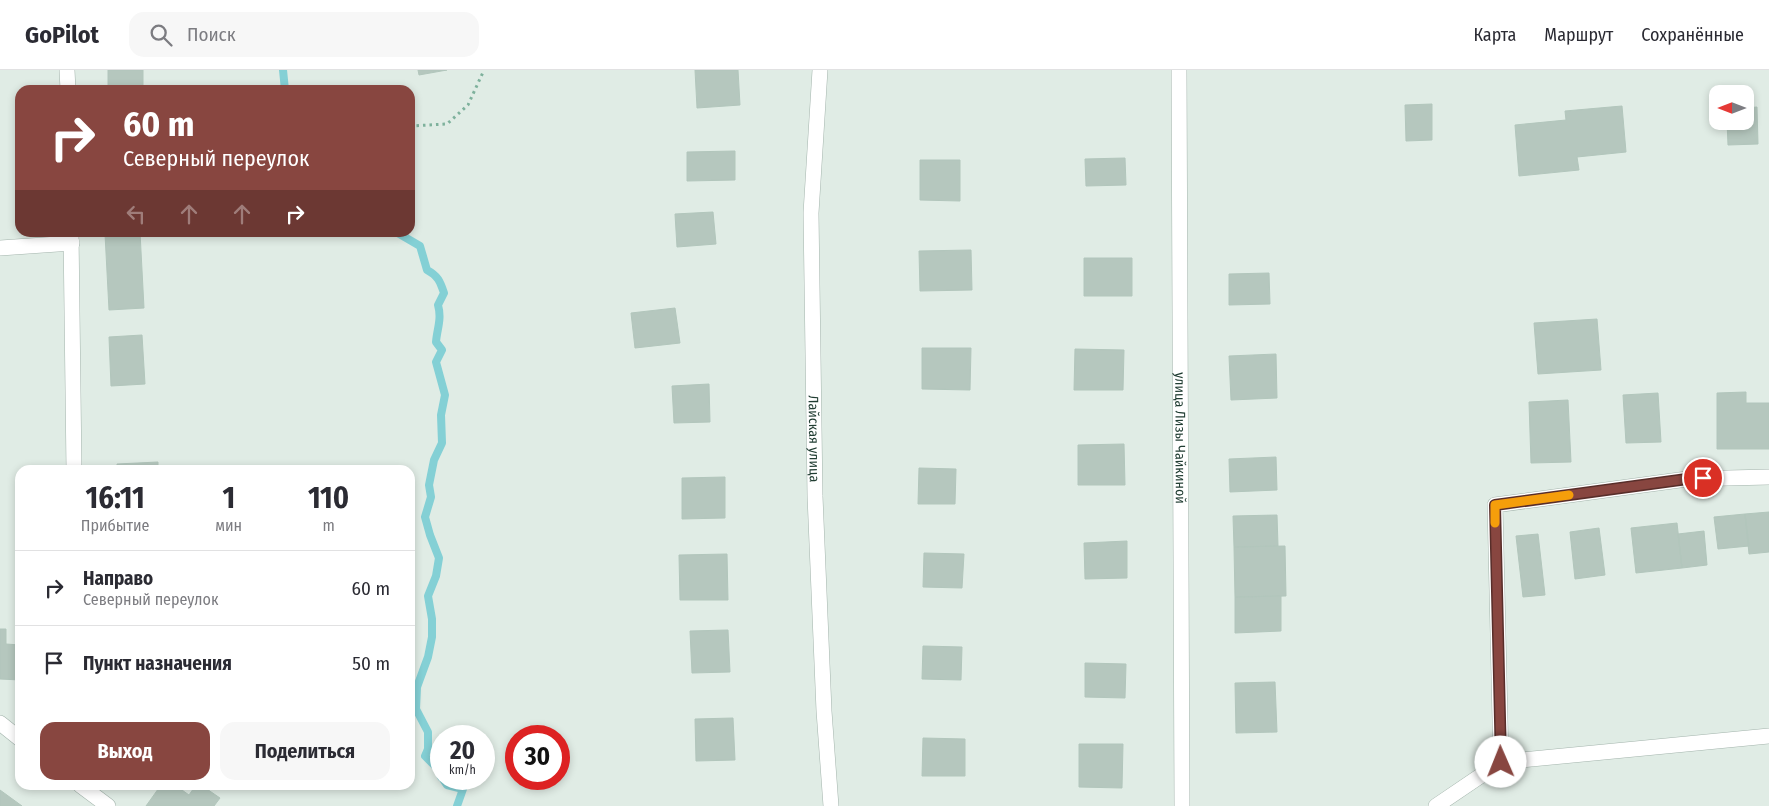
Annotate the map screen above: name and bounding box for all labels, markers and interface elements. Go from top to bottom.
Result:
search box [129,12,479,57]
text: GoPilot [25,21,99,49]
icon: search [147,21,175,49]
text: Поиск [187,23,236,46]
text: Карта [1473,24,1516,46]
text: Маршрут [1544,24,1613,46]
text: Сохранённые [1641,24,1744,46]
north arrow [1709,85,1754,130]
map controls [1709,85,1754,130]
text: 60 m [123,103,194,145]
icon: right [40,105,105,170]
text: Северный переулок [123,145,309,172]
icon: left [122,200,150,228]
icon: ahead [175,200,203,228]
icon: ahead [228,200,256,228]
icon: right [281,200,309,228]
street label: улица Лизы Чайкиной [1171,372,1189,504]
street label: Лайская улица [805,395,823,483]
pin [1682,457,1724,499]
icon: arrive [1689,464,1717,492]
text: 16:11 [86,480,145,516]
text: 1 [222,480,235,516]
text: 110 [308,480,349,516]
text: Прибытие [81,516,150,535]
text: мин [215,516,242,535]
text: m [322,516,335,535]
text: Направо [83,567,153,590]
icon: right [40,574,68,602]
text: 60 m [352,577,390,600]
text: Северный переулок [83,590,218,609]
icon: arrive [40,649,68,677]
text: Пункт назначения [83,652,232,675]
text: 50 m [352,652,390,675]
button: Выход [40,722,210,780]
button: Поделиться [220,722,390,780]
speed limit sign: 30 [505,725,570,790]
position arrow [1474,735,1526,787]
text: 20 [450,736,475,766]
text: km/h [449,763,476,777]

